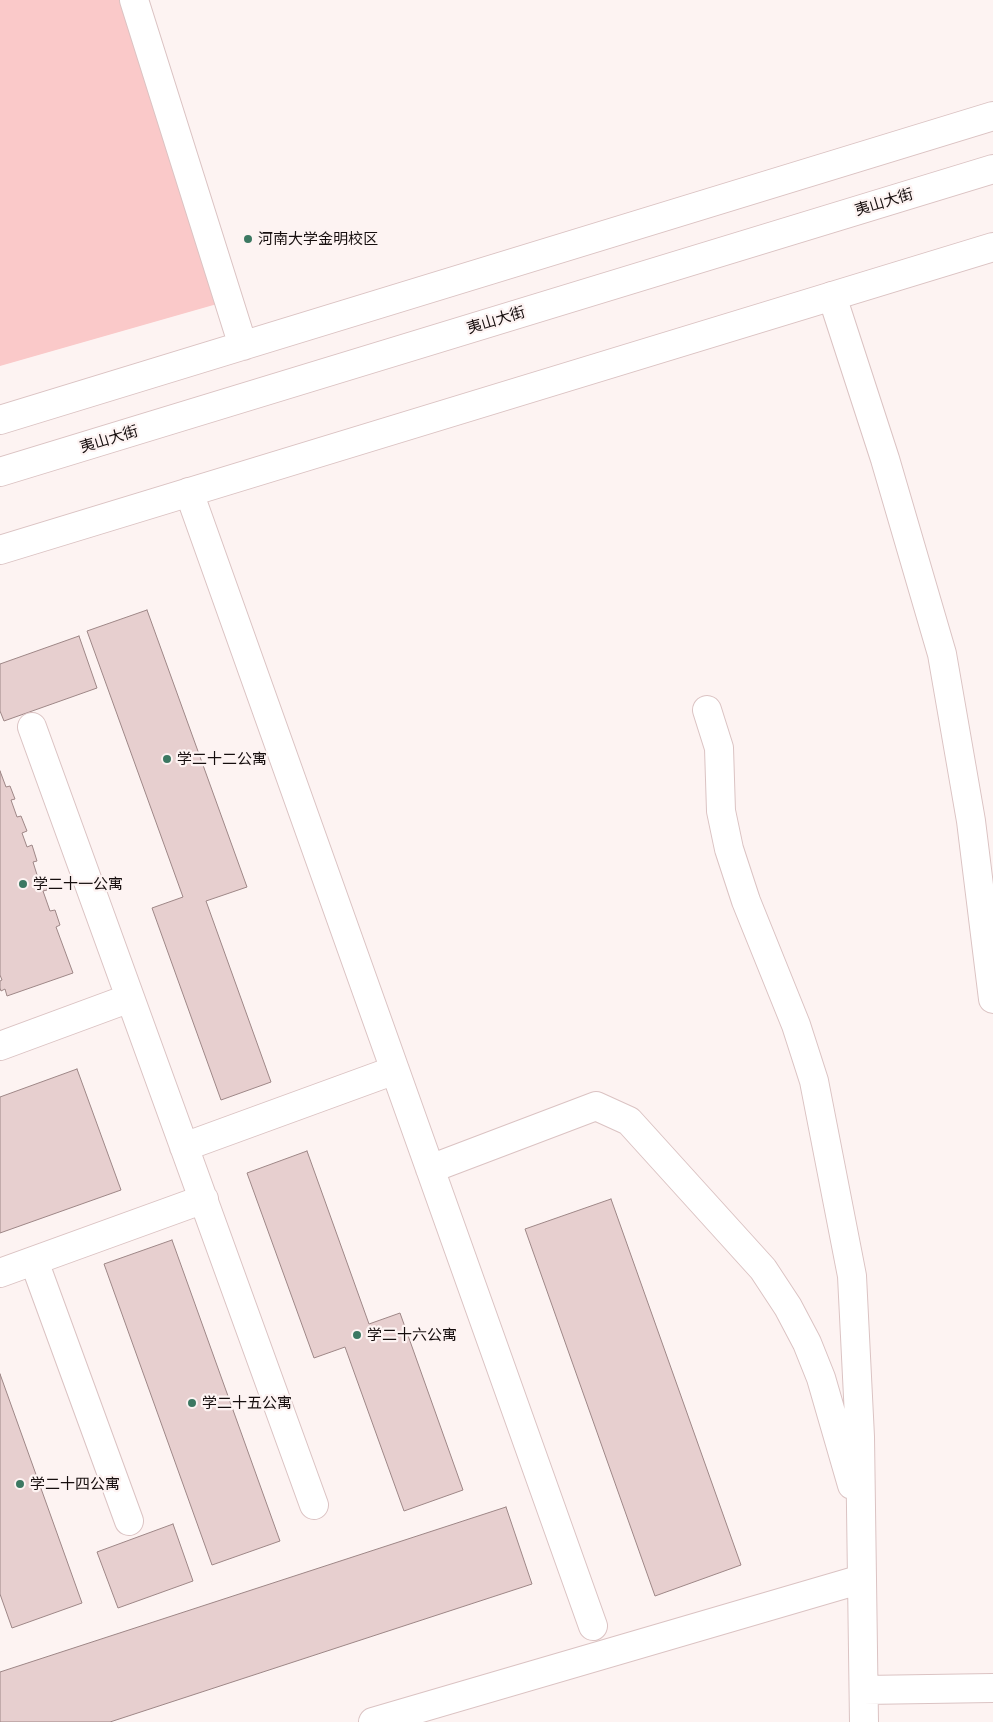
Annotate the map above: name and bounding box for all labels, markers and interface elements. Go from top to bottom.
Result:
street label: 夷山大街 [853,185,915,219]
place label: 河南大学金明校区 [258,230,378,248]
marker: 河南大学金明校区 [242,233,254,245]
street label: 夷山大街 [465,303,527,337]
street label: 夷山大街 [78,422,140,456]
place label: 学二十二公寓 [177,750,267,768]
marker: 学二十二公寓 [161,753,173,765]
place label: 学二十一公寓 [33,875,123,893]
marker: 学二十一公寓 [17,878,29,890]
place label: 学二十六公寓 [367,1326,457,1344]
marker: 学二十六公寓 [351,1329,363,1341]
place label: 学二十五公寓 [202,1394,292,1412]
marker: 学二十五公寓 [186,1397,198,1409]
place label: 学二十四公寓 [30,1475,120,1493]
marker: 学二十四公寓 [14,1478,26,1490]

